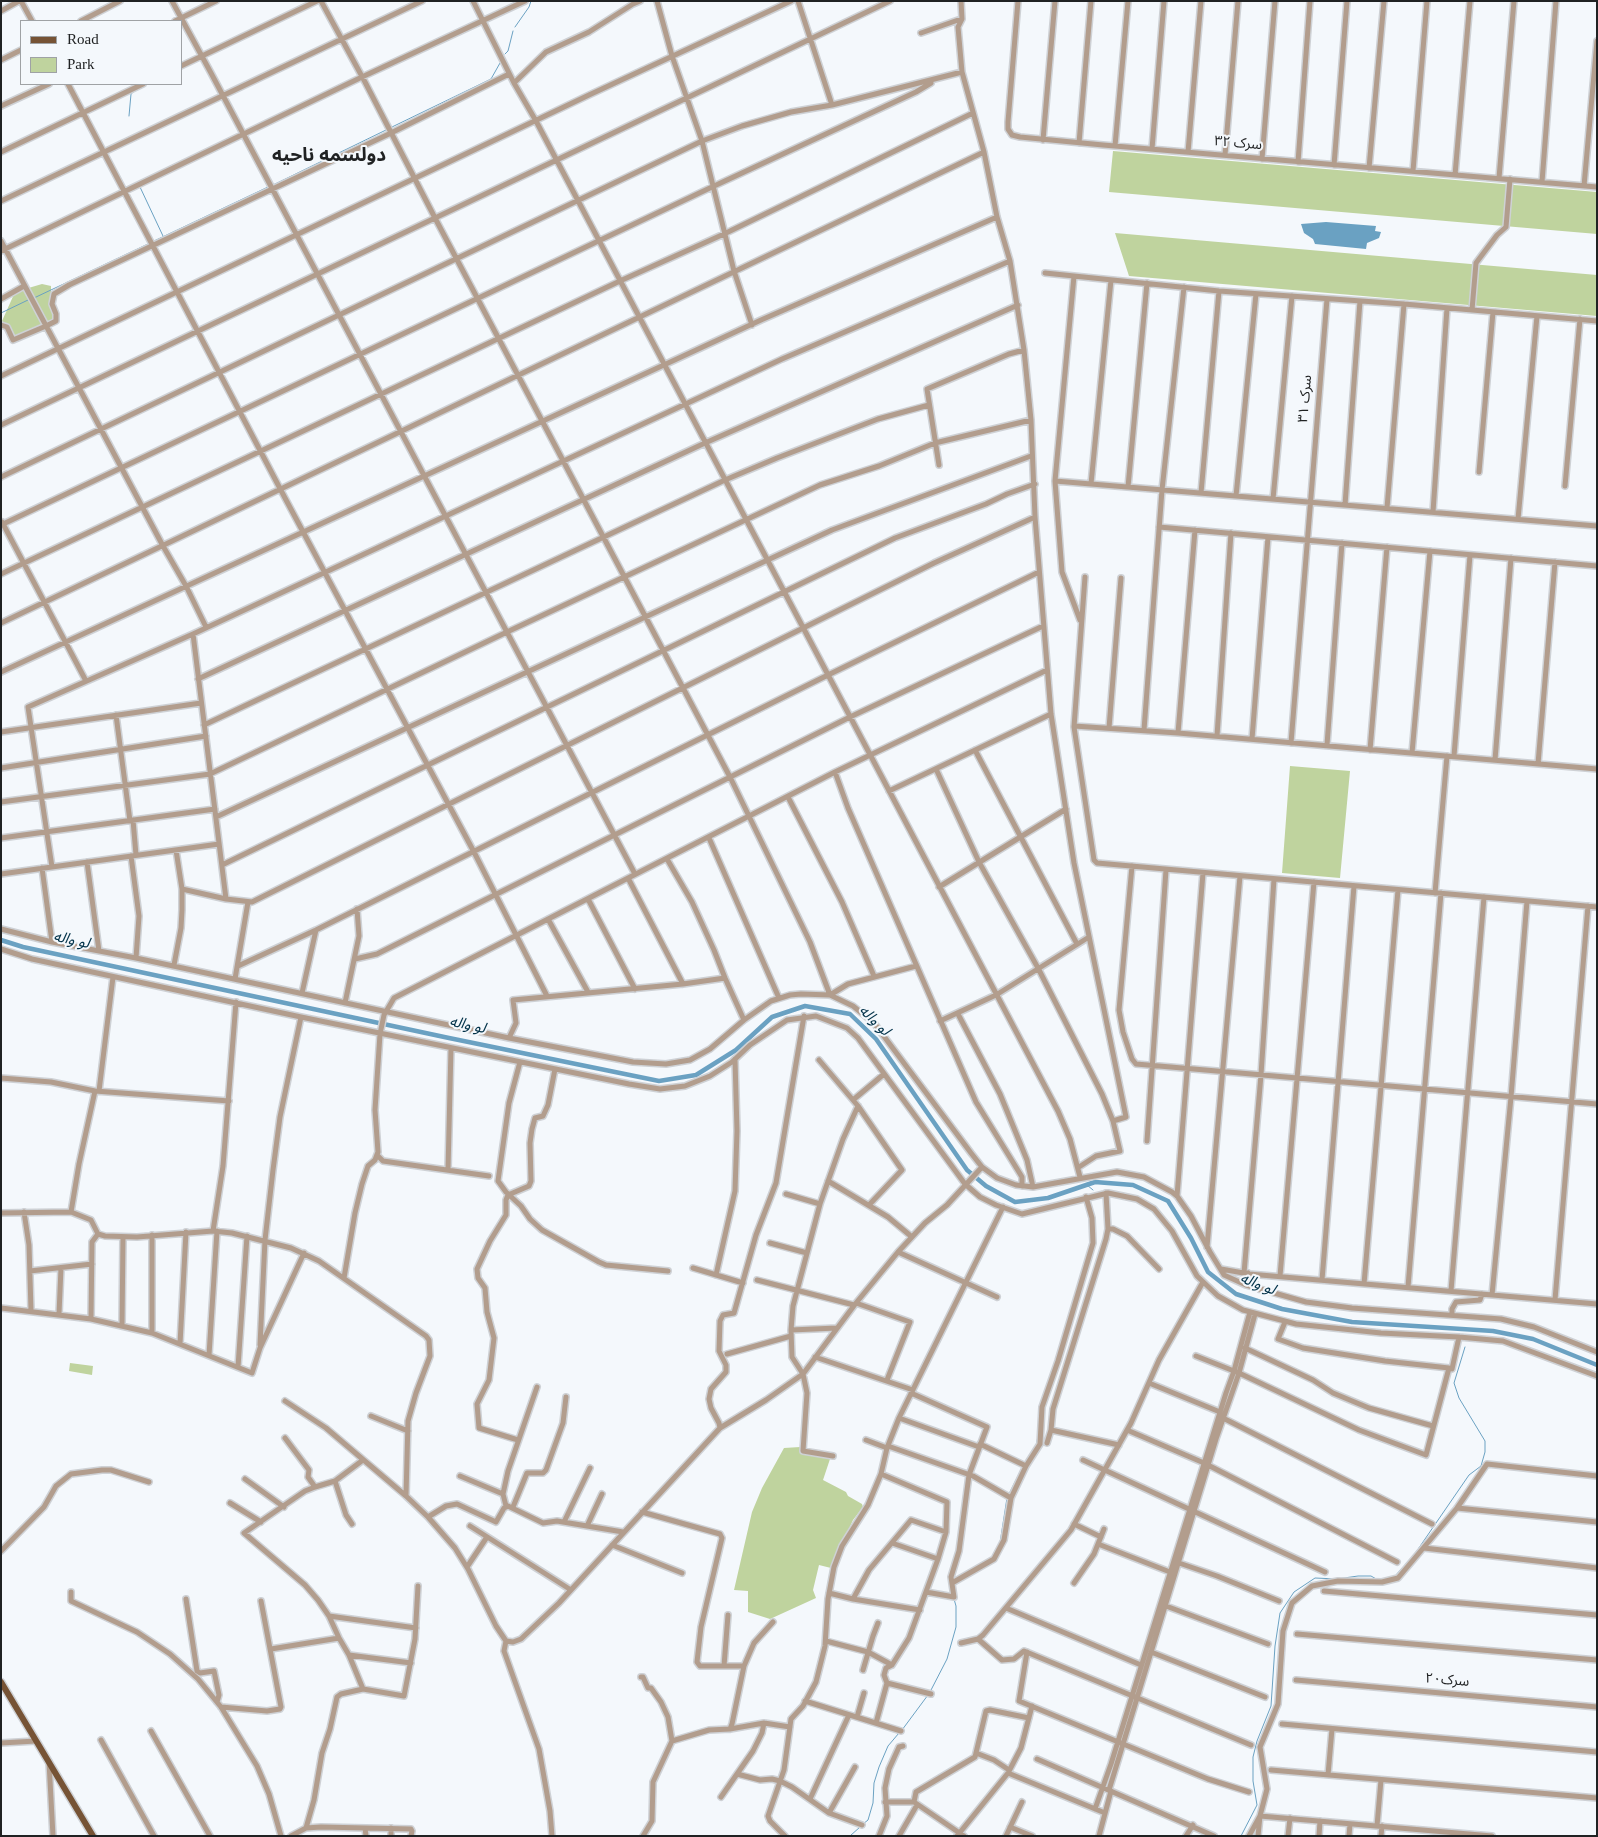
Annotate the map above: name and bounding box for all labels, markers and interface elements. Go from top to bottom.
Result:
legend [20,20,182,85]
text: Road [67,31,99,47]
text: Park [67,56,95,72]
street label: سرک ۳۲ [1213,135,1263,155]
district label: دولسمه ناحیه [272,147,386,169]
street label: سرک ۳۱ [1297,374,1317,424]
water label: لو واله [51,929,91,955]
water label: لو واله [854,1003,892,1041]
water label: لو واله [447,1014,487,1040]
water label: لو واله [1237,1271,1277,1301]
street label: سرک۲۰ [1424,1672,1470,1692]

